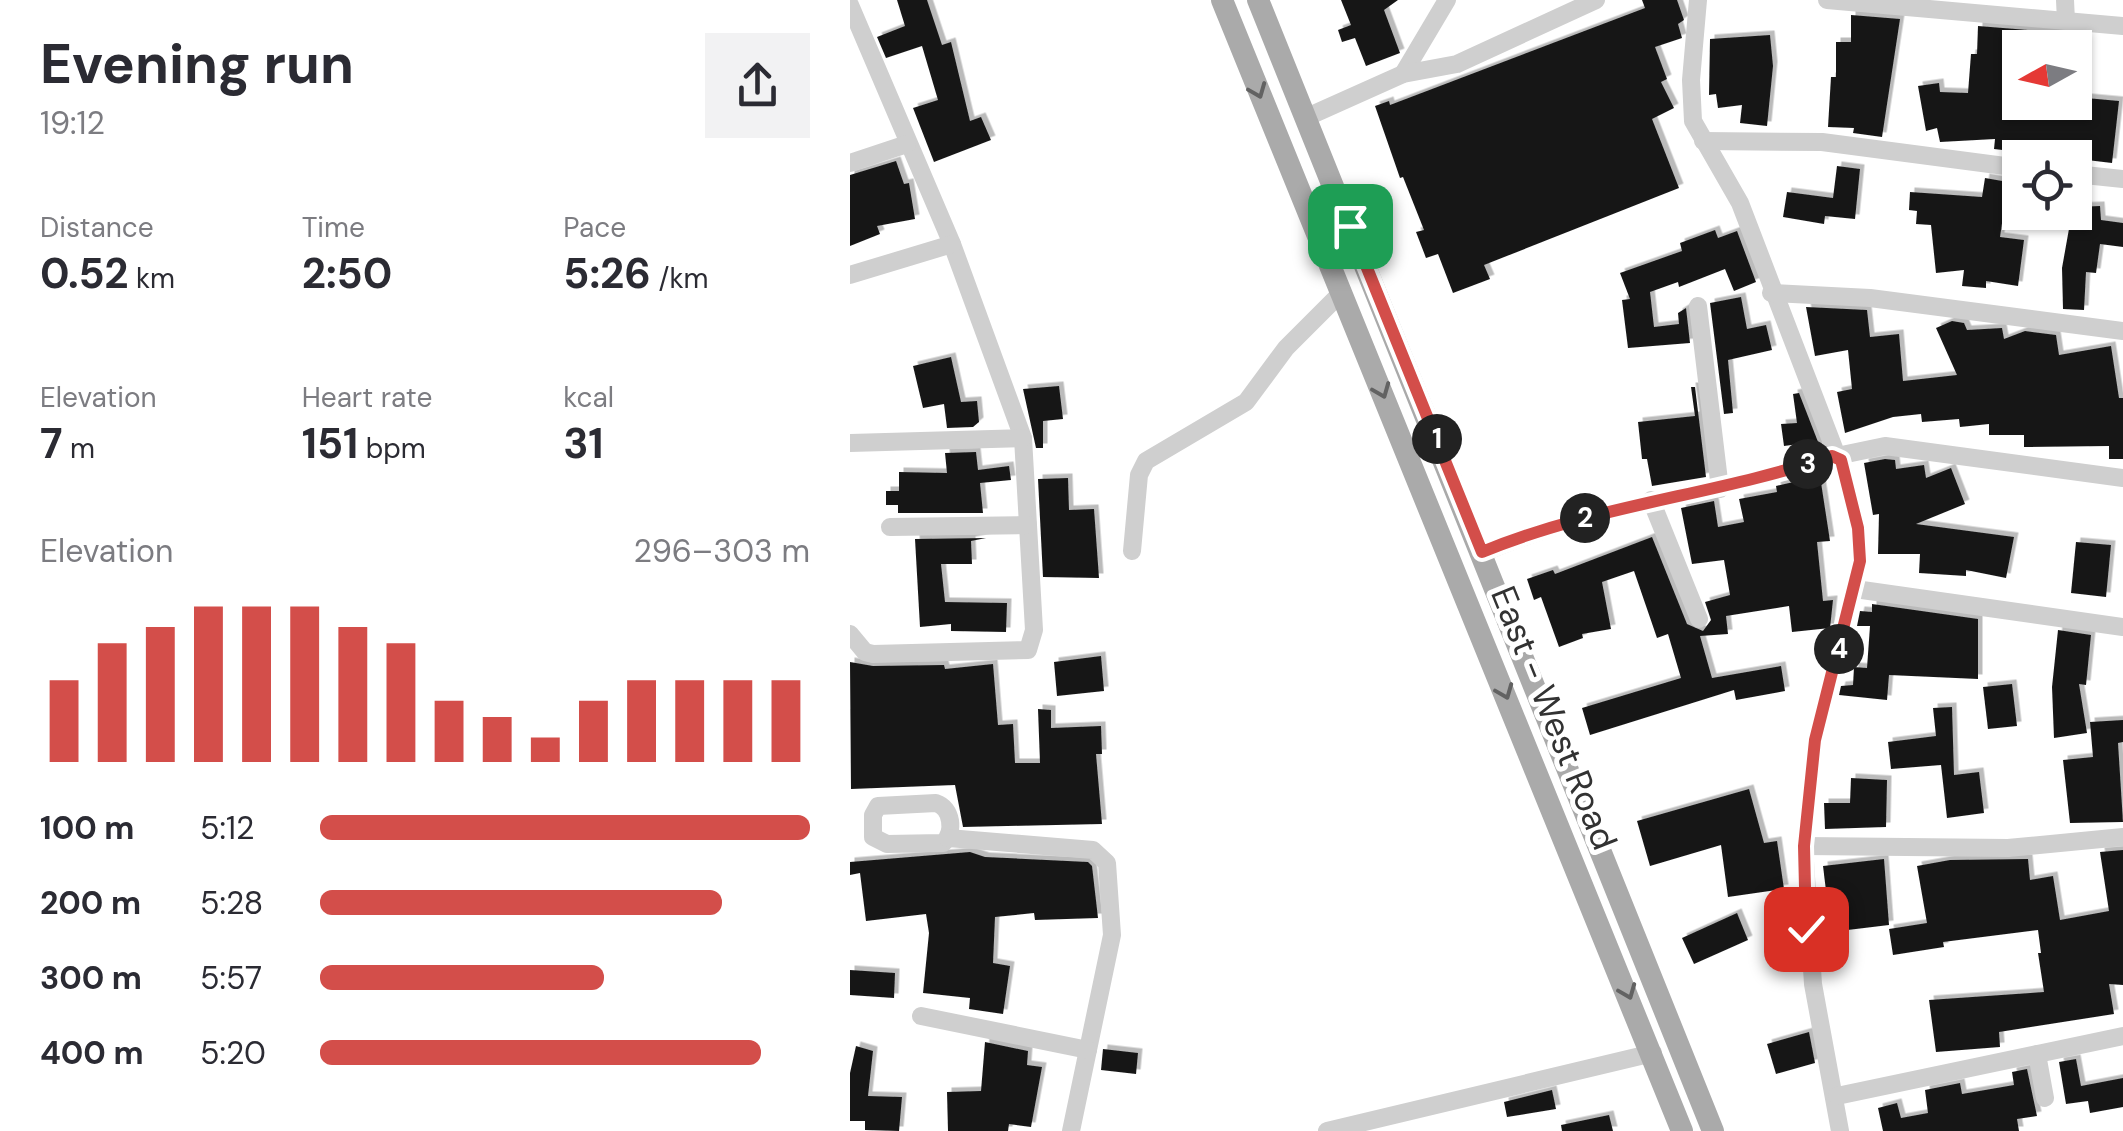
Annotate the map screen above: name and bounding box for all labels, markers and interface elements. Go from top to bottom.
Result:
text: Evening run [40,28,354,100]
north arrow [2002,30,2092,120]
map controls [2002,30,2092,230]
button: share [705,33,810,138]
one-way arrow [1246,81,1266,98]
text: 19:12 [40,102,105,144]
button: locate [2002,140,2092,230]
pin [1308,184,1393,269]
icon: arrive [1323,199,1378,254]
text: Distance [40,209,154,246]
text: Time [302,209,365,246]
text: Pace [563,209,626,246]
text: 0.52 [40,246,129,301]
text: 2:50 [302,246,392,301]
text: 5:26 [563,246,651,301]
text: km [129,260,175,297]
text: /km [651,260,708,297]
text: Elevation [40,379,157,416]
text: Heart rate [302,379,432,416]
text: kcal [563,379,614,416]
one-way arrow [1370,381,1390,399]
pin: 1 [1412,414,1462,464]
text: 7 [40,416,63,471]
text: 151 [302,416,358,471]
text: 31 [563,416,604,471]
text: 1 [1432,420,1442,457]
text: m [63,430,95,467]
text: bpm [358,430,426,467]
pin: 3 [1783,439,1833,489]
text: 3 [1800,445,1816,482]
pin: 2 [1560,493,1610,543]
text: 2 [1577,499,1593,536]
text: Elevation [40,530,173,572]
text: 296–303 m [634,530,810,572]
street label: East - West Road [1480,579,1628,857]
pin: 4 [1814,624,1864,674]
text: 4 [1830,630,1848,667]
one-way arrow [1493,682,1513,700]
text: 100 m [40,807,134,849]
text: 5:12 [200,807,254,849]
text: 200 m [40,882,141,924]
text: 5:28 [200,882,263,924]
pin [1764,887,1849,972]
icon: check [1779,902,1834,957]
text: 300 m [40,957,142,999]
text: 5:57 [200,957,262,999]
one-way arrow [1617,983,1637,1000]
text: 400 m [40,1032,144,1074]
text: 5:20 [200,1032,266,1074]

